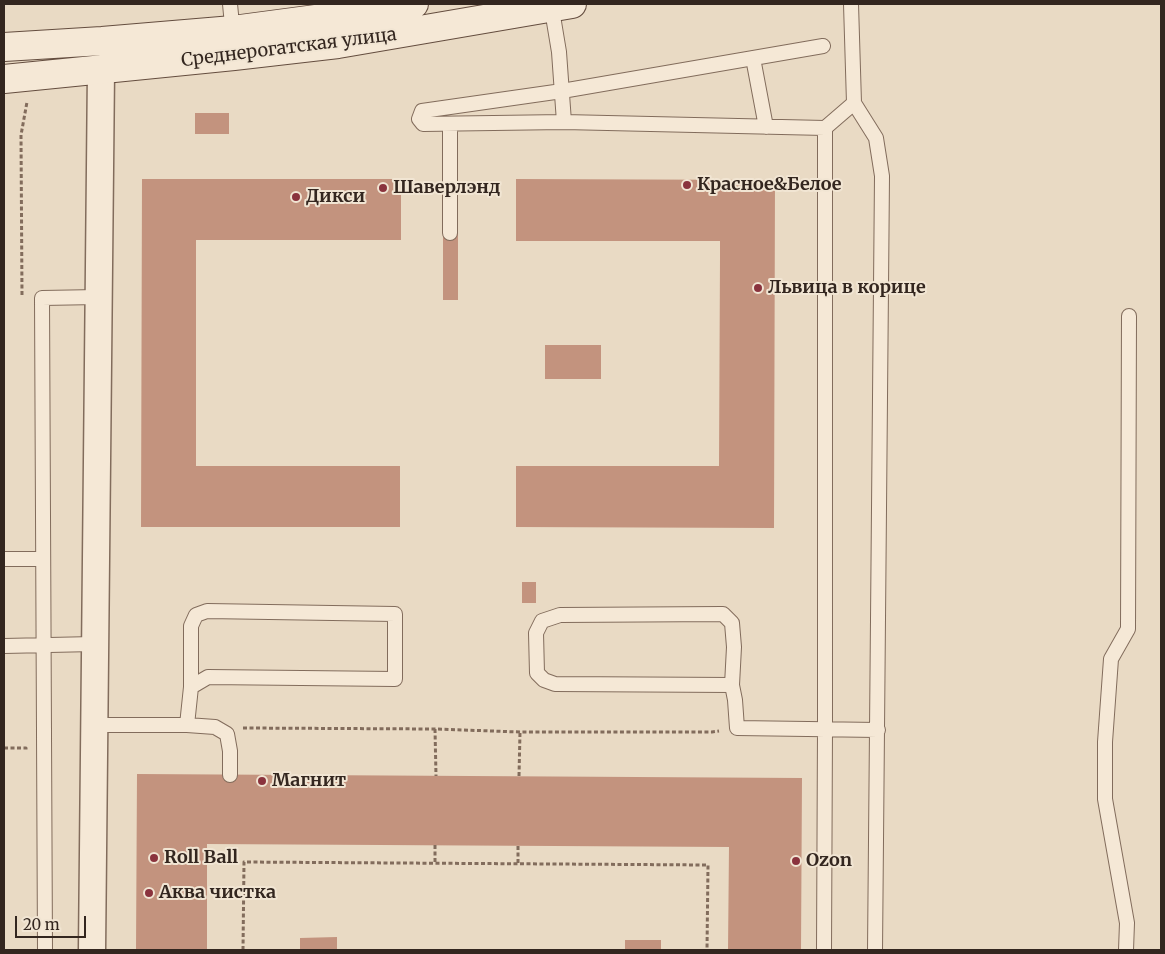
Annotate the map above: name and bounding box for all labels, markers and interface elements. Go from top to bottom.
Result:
street label: Среднерогатская улица [180,24,398,72]
place label: Красное&Белое [697,174,842,196]
place label: Шаверлэнд [393,177,500,199]
marker: Красное&Белое [681,179,693,191]
marker: Шаверлэнд [377,182,389,194]
place label: Дикси [306,186,365,208]
marker: Дикси [290,191,302,203]
place label: Львица в корице [768,277,926,299]
marker: Львица в корице [752,282,764,294]
place label: Магнит [272,770,346,792]
marker: Магнит [256,775,268,787]
place label: Roll Ball [164,847,238,869]
place label: Ozon [806,850,852,872]
marker: Roll Ball [148,852,160,864]
marker: Ozon [790,855,802,867]
place label: Аква чистка [159,882,276,904]
marker: Аква чистка [143,887,155,899]
scale bar [18,906,89,938]
text: 20 m [23,915,60,934]

